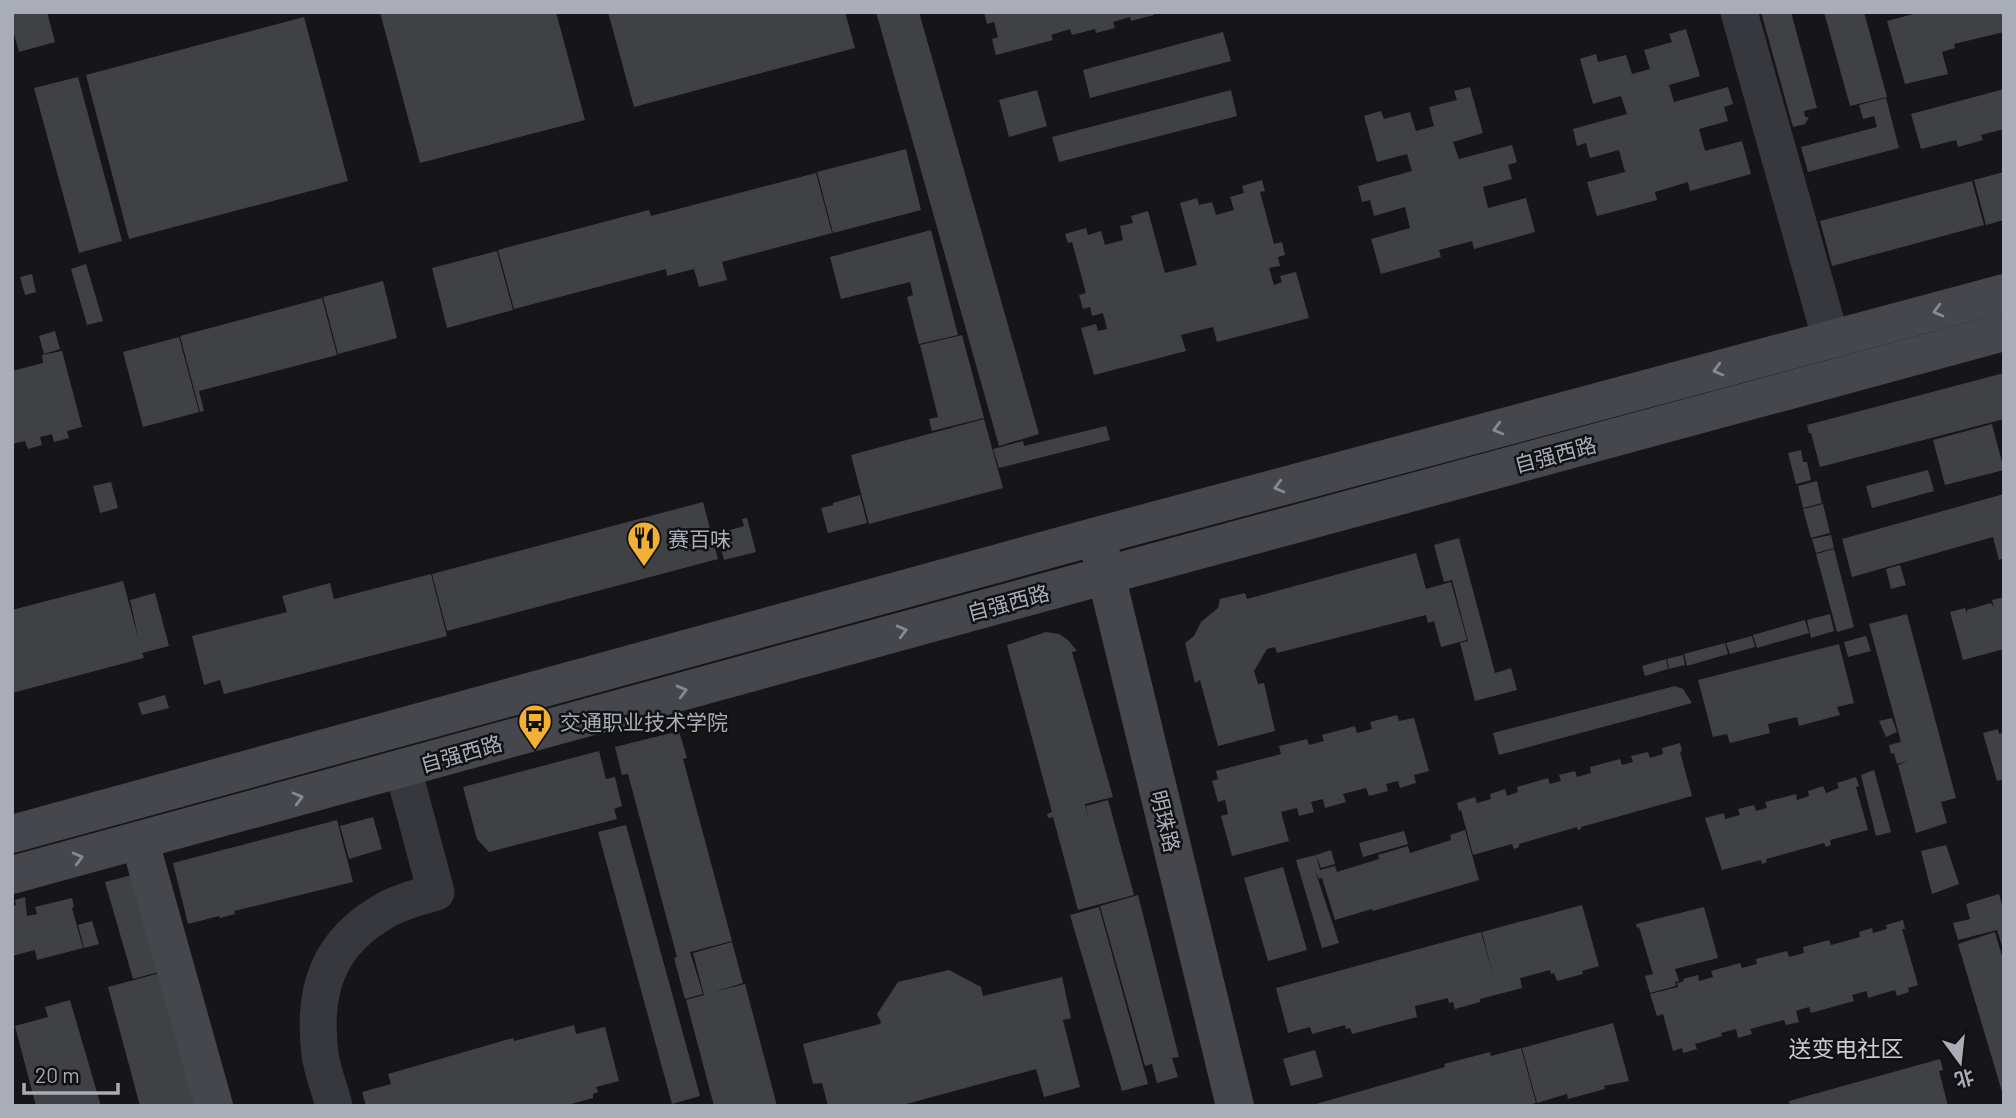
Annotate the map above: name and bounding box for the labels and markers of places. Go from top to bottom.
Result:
restaurant icon: 赛百味 [625,519,663,568]
place label: 赛百味 [668,526,731,551]
bus stop icon: 交通职业技术学院 [516,702,554,751]
place label: 交通职业技术学院 [560,709,728,734]

